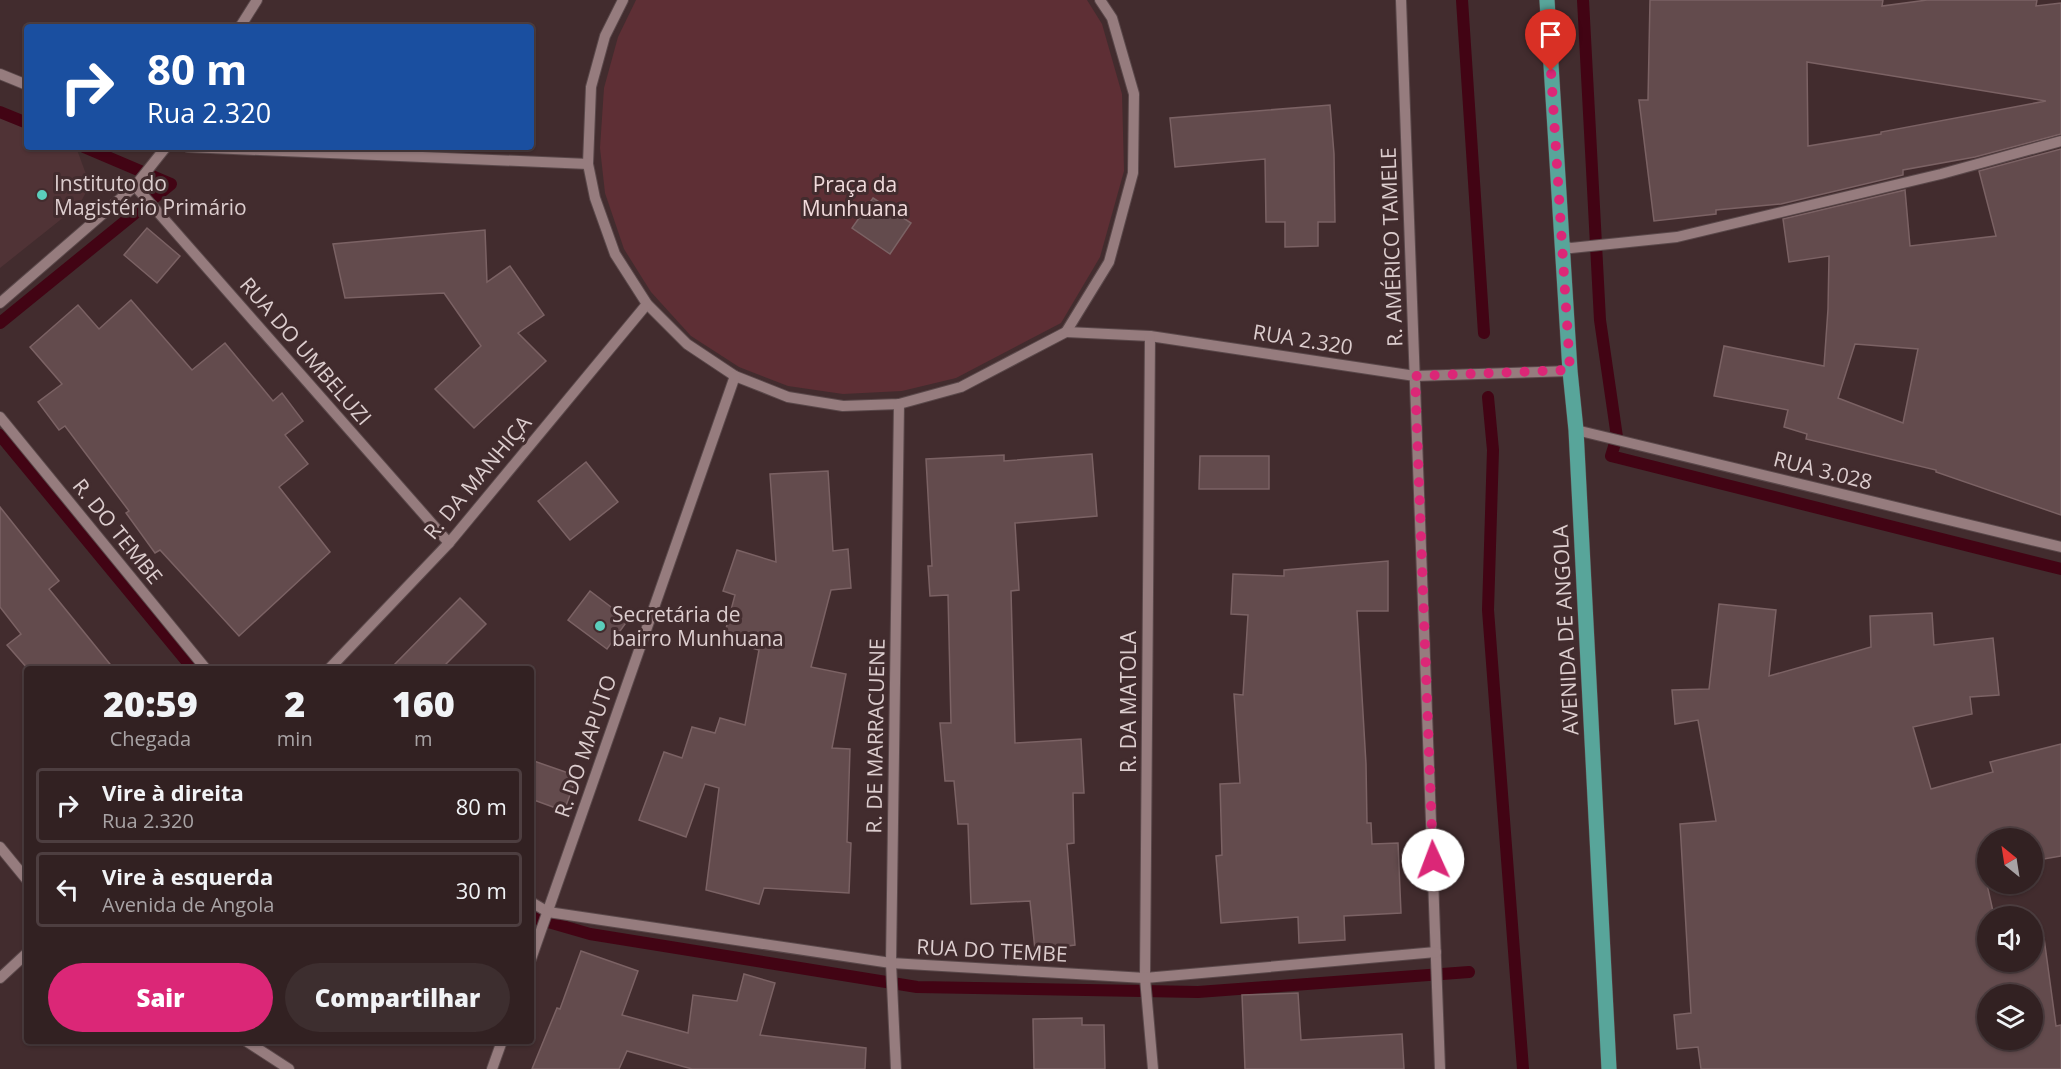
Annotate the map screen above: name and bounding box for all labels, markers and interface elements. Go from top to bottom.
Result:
pin [1525,9,1576,71]
icon: arrive [1534,18,1567,51]
text: 80 m [147,40,247,97]
icon: right [48,48,126,126]
text: Rua 2.320 [147,94,271,131]
street label: R. AMÉRICO TAMELE [1374,147,1408,347]
place label: Instituto do Magistério Primário [54,169,247,221]
park label: Praça da Munhuana [802,170,908,222]
marker: Instituto do Magistério Primário [35,188,49,202]
street label: RUA DO UMBELUZI [234,271,378,431]
street label: RUA 2.320 [1251,317,1355,361]
street label: R. DA MANHIÇA [417,409,538,545]
street label: RUA 3.028 [1771,444,1875,496]
street label: R. DO TEMBE [67,472,169,590]
street label: AVENIDA DE ANGOLA [1545,523,1584,736]
place label: Secretária de bairro Munhuana [612,600,784,652]
marker: Secretária de bairro Munhuana [593,619,607,633]
street label: R. DA MATOLA [1114,630,1142,773]
street label: R. DE MARRACUENE [859,638,891,834]
street label: R. DO MAPUTO [548,671,622,821]
text: 20:59 [103,679,198,728]
text: 2 [284,679,305,728]
text: 160 [392,679,455,728]
text: Chegada [110,725,191,752]
text: min [277,725,313,752]
text: m [414,725,433,752]
text: Vire à direita [102,777,244,807]
icon: right [51,789,84,822]
text: 80 m [456,791,507,821]
text: Rua 2.320 [102,807,194,834]
position arrow [1401,828,1465,892]
north arrow [1977,828,2043,894]
map controls [1977,828,2043,1050]
text: Vire à esquerda [102,861,273,891]
icon: left [51,873,84,906]
text: 30 m [456,875,507,905]
text: Avenida de Angola [102,891,274,918]
button: sound [1977,906,2043,972]
street label: RUA DO TEMBE [916,932,1068,968]
button: Sair [48,963,273,1032]
button: Compartilhar [285,963,510,1032]
button: layers [1977,984,2043,1050]

